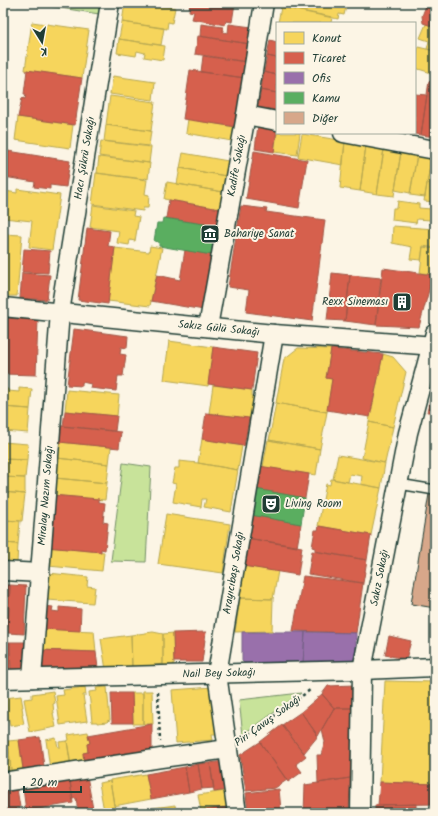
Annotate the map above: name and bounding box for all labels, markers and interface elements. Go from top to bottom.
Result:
north arrow [22,22,62,62]
legend [276,22,416,134]
text: Konut [312,29,342,48]
text: K [38,41,49,60]
text: Ticaret [312,49,347,68]
text: Ofis [312,69,331,88]
text: Kamu [312,89,340,108]
text: Diğer [312,109,339,128]
street label: Hacı Şükrü Sokağı [69,115,100,201]
street label: Kadife Sokağı [223,133,251,198]
museum icon: Bahariye Sanat [199,223,221,245]
place label: Bahariye Sanat [224,225,295,243]
building icon: Rexx Sineması [391,291,413,313]
place label: Rexx Sineması [322,293,388,311]
street label: Sakız Gülü Sokağı [177,315,261,342]
street label: Miralay Nazım Sokağı [33,445,59,546]
theatre icon: Living Room [260,493,282,515]
place label: Living Room [285,495,342,513]
street label: Arayıcıbaşı Sokağı [218,530,250,616]
street label: Sakız Sokağı [366,548,394,608]
street label: Nail Bey Sokağı [182,664,256,684]
street label: Piri Çavuş Sokağı [231,690,305,752]
scale bar [24,768,81,794]
text: 20 m [30,773,58,792]

